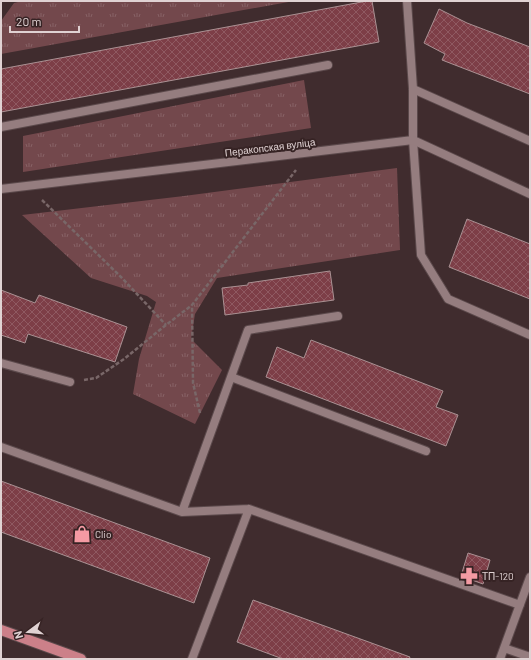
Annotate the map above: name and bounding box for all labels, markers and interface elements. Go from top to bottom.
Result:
scale bar [10,8,79,34]
text: 20 m [16,14,42,28]
street label: Перакопская вуліца [224,135,316,159]
shop icon: Clio [72,524,92,544]
place label: Clio [95,528,111,540]
pharmacy icon: ТП-120 [459,566,479,586]
place label: ТП-120 [482,570,514,582]
north arrow [8,612,48,652]
text: N [11,630,25,640]

